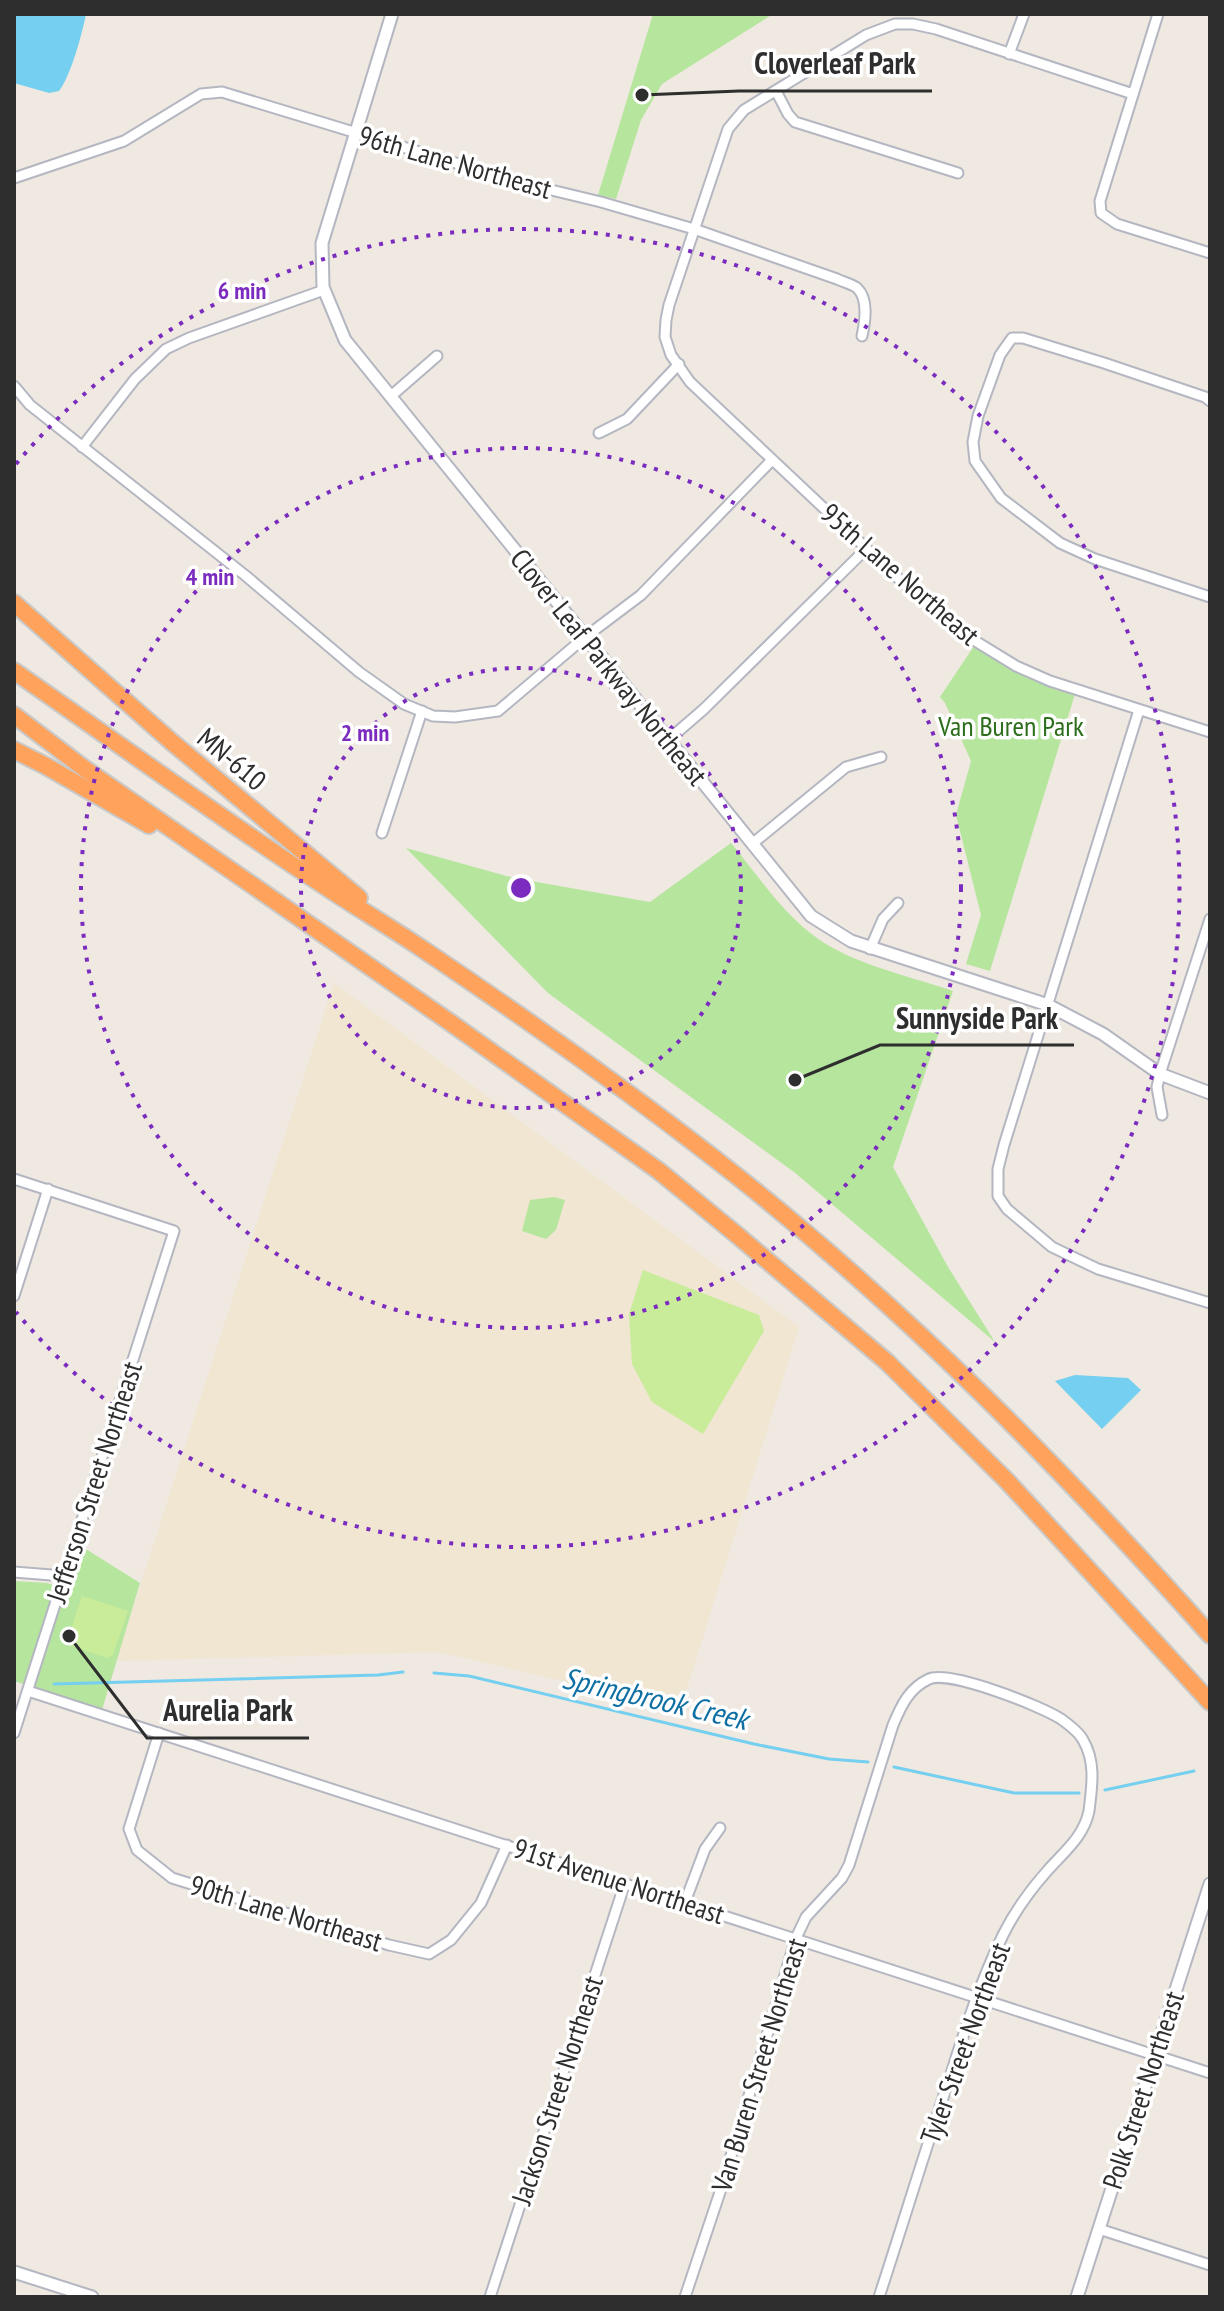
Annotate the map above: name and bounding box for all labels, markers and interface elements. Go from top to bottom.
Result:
callout: Cloverleaf Park [739,37,932,91]
text: Cloverleaf Park [754,43,916,82]
street label: 96th Lane Northeast [354,116,556,207]
text: 6 min [218,275,266,306]
street label: 95th Lane Northeast [813,494,988,653]
street label: Clover Leaf Parkway Northeast [503,541,716,793]
text: 4 min [186,561,234,592]
park label: Van Buren Park [937,707,1084,744]
text: 2 min [341,717,389,748]
street label: MN-610 [190,719,274,798]
centre of rings [507,874,535,902]
callout: Sunnyside Park [880,991,1074,1045]
text: Sunnyside Park [896,998,1059,1037]
street label: Jefferson Street Northeast [37,1357,150,1608]
water label: Springbrook Creek [559,1657,755,1739]
callout: Aurelia Park [147,1684,309,1738]
text: Aurelia Park [162,1690,294,1729]
street label: 91st Avenue Northeast [509,1829,730,1932]
street label: 90th Lane Northeast [186,1866,387,1959]
street label: Van Buren Street Northeast [702,1933,815,2197]
street label: Tyler Street Northeast [911,1937,1018,2148]
street label: Jackson Street Northeast [502,1971,611,2210]
street label: Polk Street Northeast [1093,1986,1192,2193]

